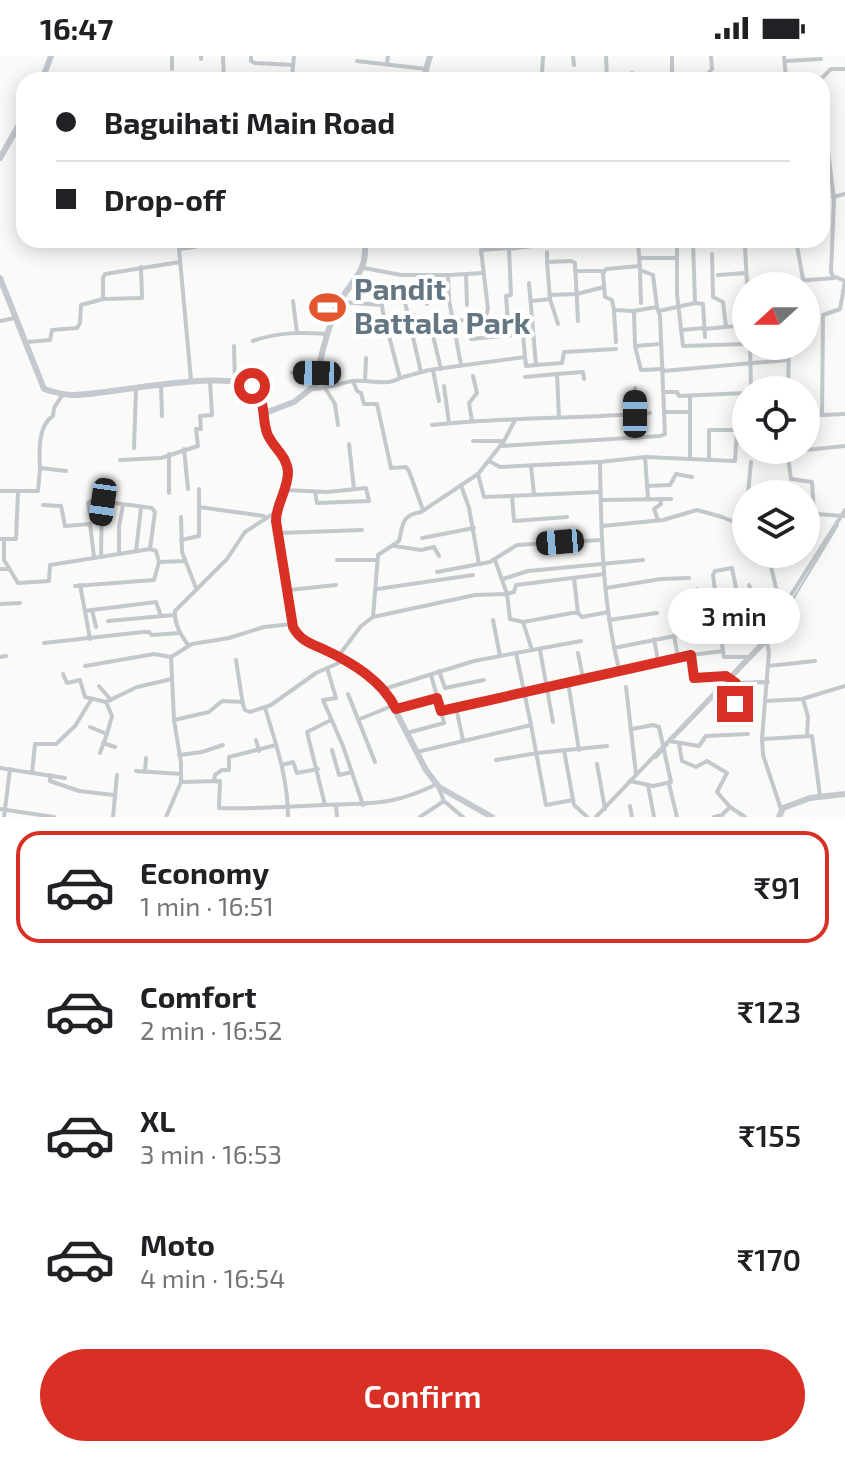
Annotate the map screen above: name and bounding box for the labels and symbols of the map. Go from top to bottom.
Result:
place label: Pandit Battala Park [354,270,531,340]
north arrow [732,272,820,360]
sports icon: Pandit Battala Park [309,288,347,326]
car [293,361,341,385]
route start [234,368,270,404]
car [623,390,647,438]
car [88,477,118,527]
car [535,528,585,556]
callout: 3 min [669,588,801,644]
route end [717,686,753,722]

